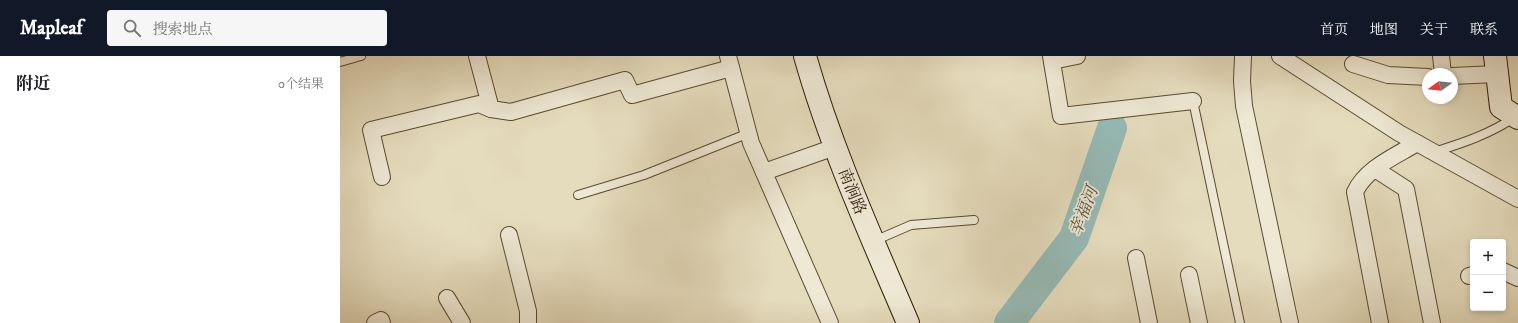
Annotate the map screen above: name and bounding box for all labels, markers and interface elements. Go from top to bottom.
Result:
search box [107,10,387,46]
text: Mapleaf [20,17,83,40]
icon: search [121,17,143,39]
text: 搜索地点 [153,20,213,39]
text: 首页 [1320,21,1348,39]
text: 地图 [1370,21,1398,39]
text: 关于 [1420,21,1448,39]
text: 联系 [1470,21,1498,39]
north arrow [1422,68,1458,104]
text: 附近 [16,73,50,95]
text: 0个结果 [278,76,324,92]
street label: 南涧路 [834,165,870,217]
water label: 幸福河 [1065,181,1104,239]
map controls [1470,239,1506,311]
button: + [1470,239,1506,275]
button: − [1470,275,1506,311]

